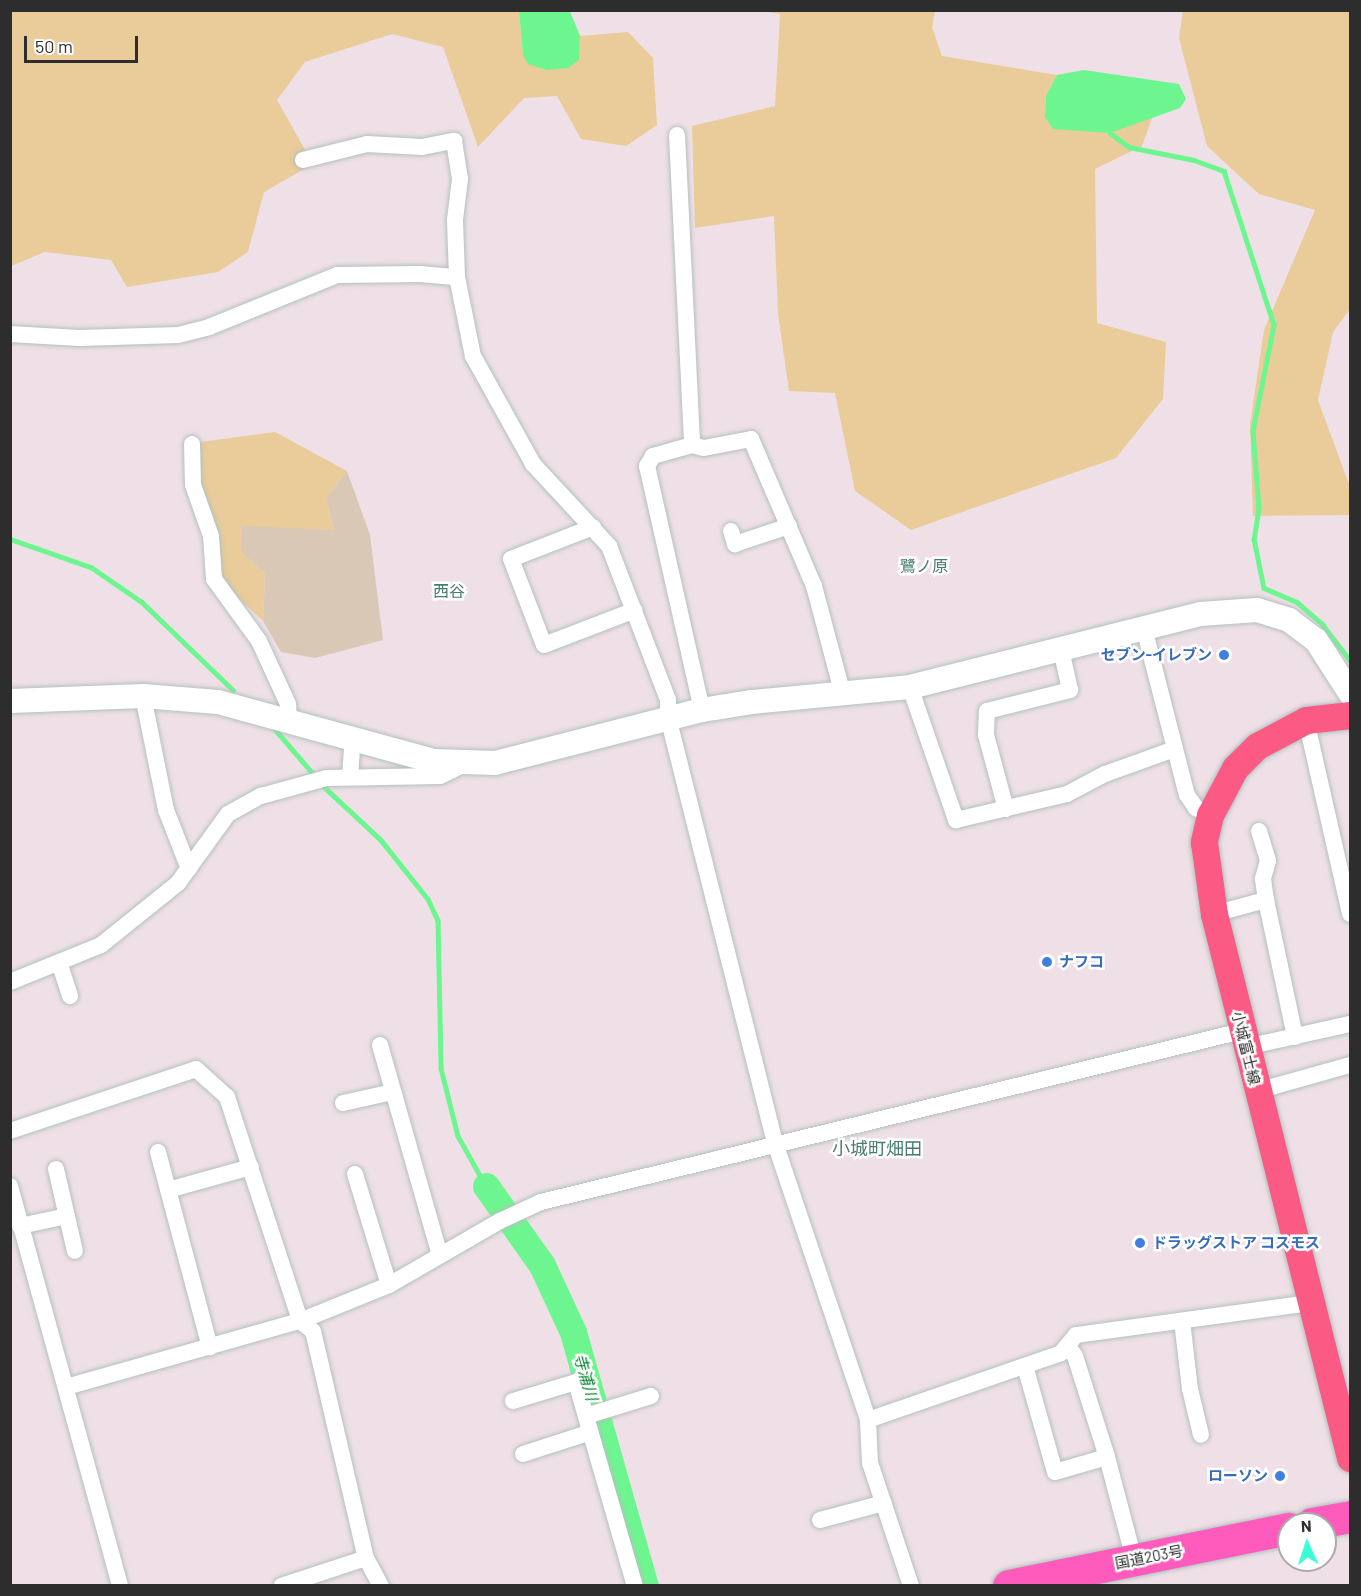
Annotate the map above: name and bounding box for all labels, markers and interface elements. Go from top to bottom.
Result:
scale bar [27,24,141,62]
text: 50 m [35,35,73,57]
district label: 鷺ノ原 [900,556,948,576]
district label: 西谷 [433,581,465,601]
place label: セブン-イレブン [1101,646,1212,664]
marker: セブン-イレブン [1217,648,1231,662]
place label: ナフコ [1059,953,1104,971]
marker: ナフコ [1040,955,1054,969]
street label: 小城富士線 [1228,1009,1264,1087]
district label: 小城町畑田 [832,1137,922,1159]
place label: ドラッグストア コスモス [1152,1234,1320,1252]
marker: ドラッグストア コスモス [1133,1236,1147,1250]
water label: 寺浦川 [570,1351,602,1403]
place label: ローソン [1208,1467,1268,1485]
marker: ローソン [1273,1469,1287,1483]
north arrow [1277,1512,1337,1572]
text: N [1300,1516,1312,1535]
street label: 国道203号 [1113,1542,1185,1572]

